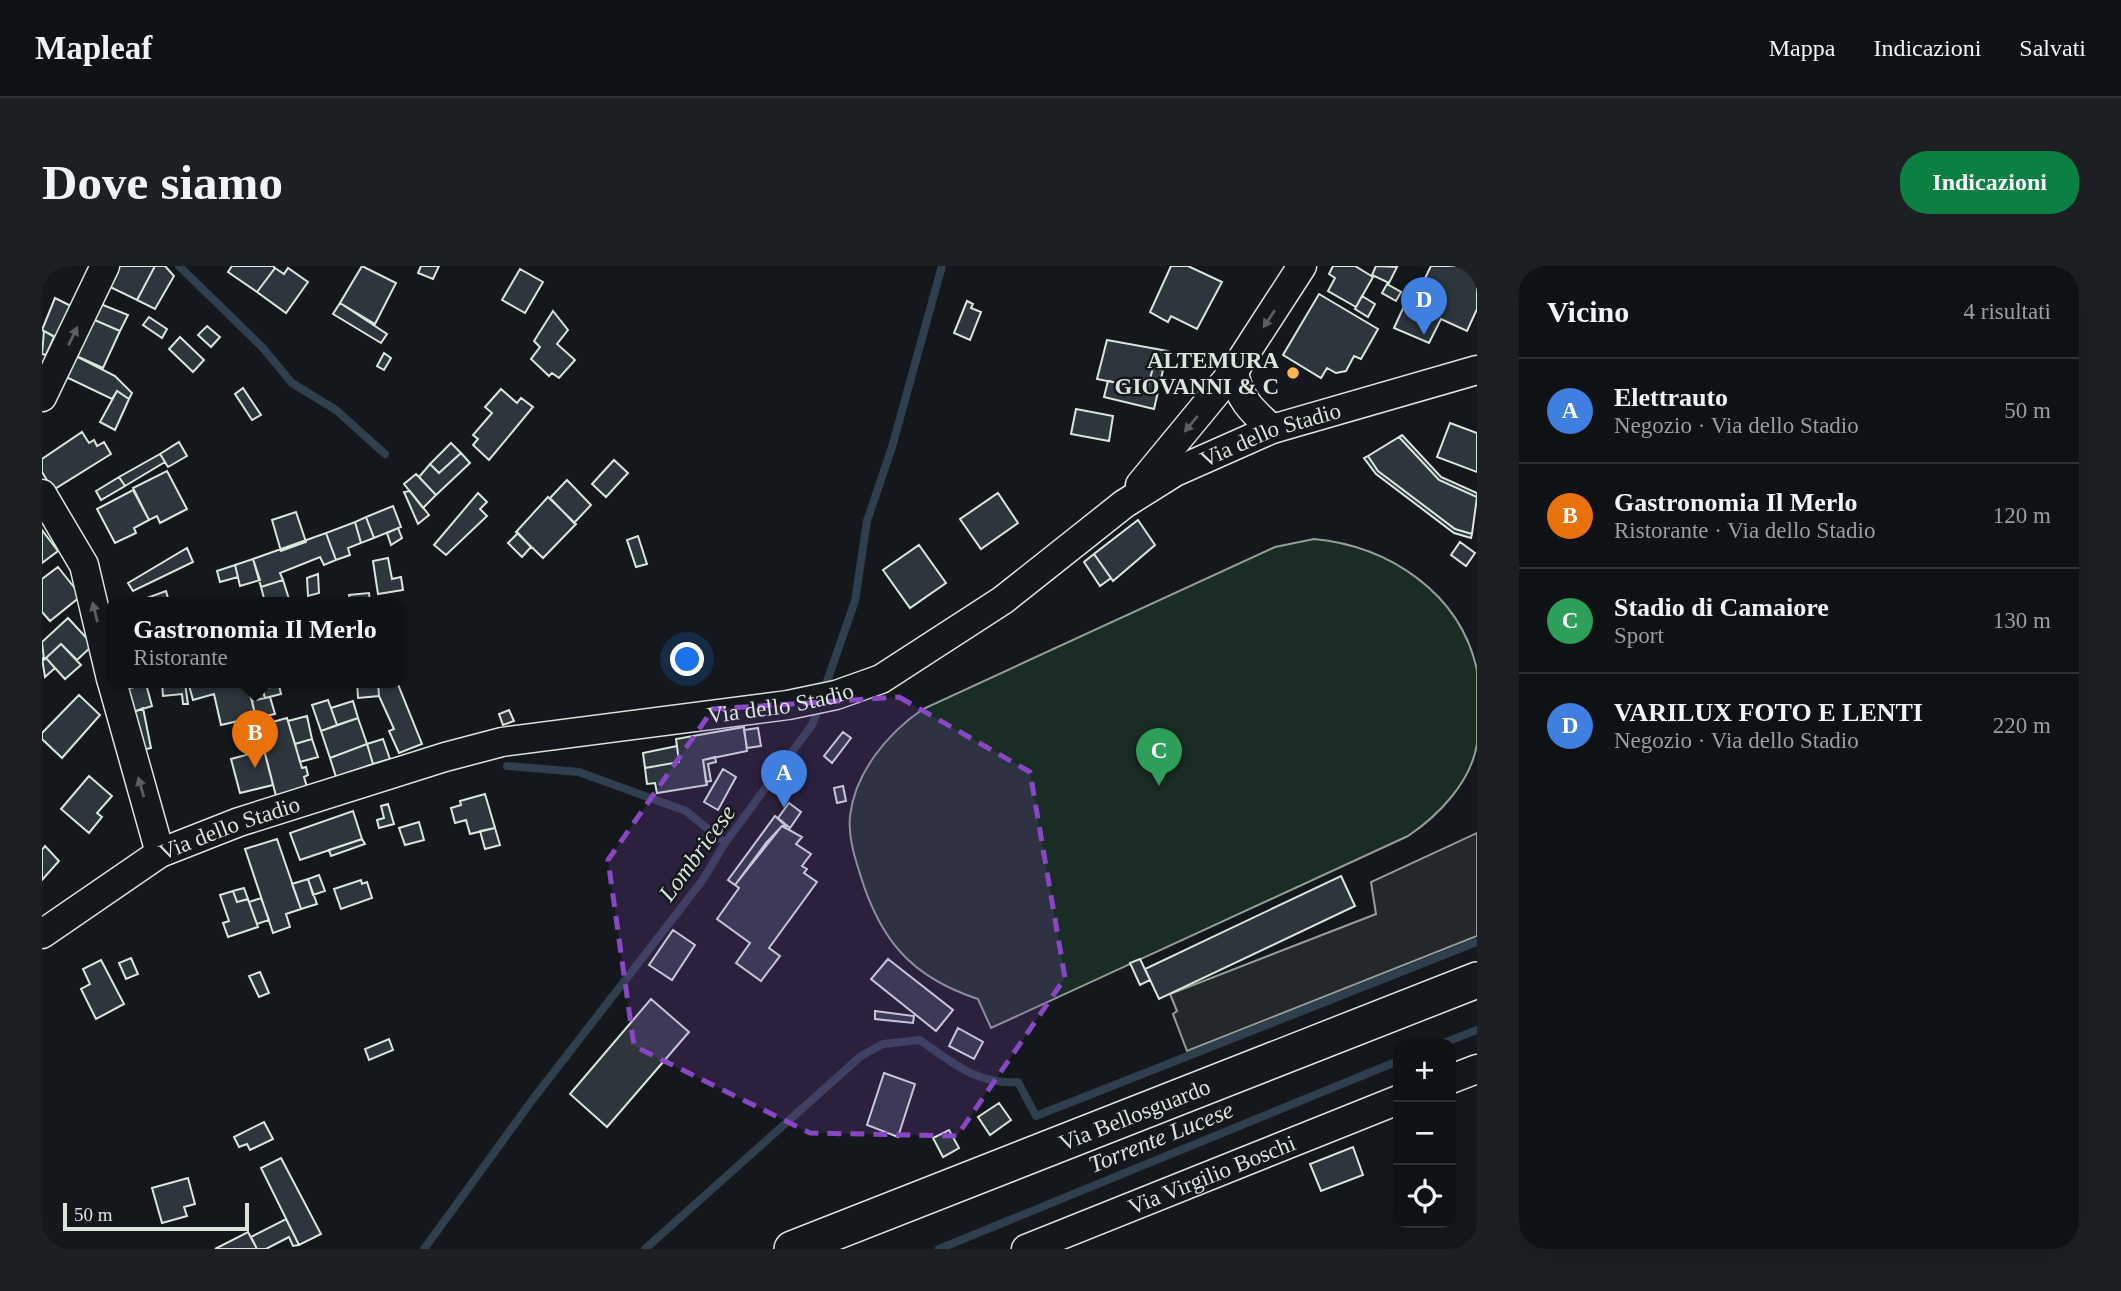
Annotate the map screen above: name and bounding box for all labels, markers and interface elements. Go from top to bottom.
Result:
text: Mapleaf [35,30,152,66]
text: Mappa [1769,35,1835,61]
text: Indicazioni [1873,35,1981,61]
text: Salvati [2019,35,2086,61]
button: Indicazioni [1900,151,2079,214]
text: Dove siamo [42,155,283,210]
pin: D [1401,277,1447,335]
text: Vicino [1547,295,1629,328]
text: 4 risultati [1963,299,2051,324]
one-way arrow [1263,309,1276,329]
one-way arrow [68,326,79,346]
place label: ALTEMURA GIOVANNI & C [1115,348,1279,399]
marker: ALTEMURA GIOVANNI & C [1285,365,1301,381]
text: Elettrauto [1614,383,1728,412]
street label: Via dello Stadio [1196,397,1344,472]
text: A [1562,398,1578,423]
text: 50 m [2004,398,2051,423]
text: Negozio · Via dello Stadio [1614,413,1859,438]
one-way arrow [1183,414,1198,432]
text: Gastronomia Il Merlo [1614,488,1858,517]
text: B [1562,503,1578,528]
text: 120 m [1993,503,2051,528]
text: Ristorante · Via dello Stadio [1614,518,1875,543]
text: Stadio di Camaiore [1614,593,1829,622]
popup [106,597,404,688]
one-way arrow [90,601,101,623]
text: C [1562,608,1578,633]
text: 130 m [1993,608,2051,633]
text: Gastronomia Il Merlo [133,615,377,644]
text: Sport [1614,623,1664,648]
your location [670,642,704,676]
text: Ristorante [133,645,228,670]
street label: Via dello Stadio [706,677,857,728]
text: VARILUX FOTO E LENTI [1614,698,1923,727]
pin: B [232,710,278,768]
text: D [1562,713,1578,738]
text: 220 m [1993,713,2051,738]
pin: C [1136,728,1182,786]
text: Negozio · Via dello Stadio [1614,728,1859,753]
pin: A [761,750,807,808]
one-way arrow [135,776,146,798]
street label: Via dello Stadio [155,791,303,865]
water label: Lombricese [653,800,741,907]
map controls [1393,1039,1456,1228]
button: + [1393,1039,1456,1102]
street label: Via Bellosguardo [1055,1074,1214,1155]
water label: Torrente Lucese [1085,1096,1237,1178]
button: − [1393,1102,1456,1165]
street label: Via Virgilio Boschi [1124,1130,1299,1219]
button: locate [1393,1165,1456,1228]
scale bar [63,1200,248,1232]
text: 50 m [74,1204,113,1225]

